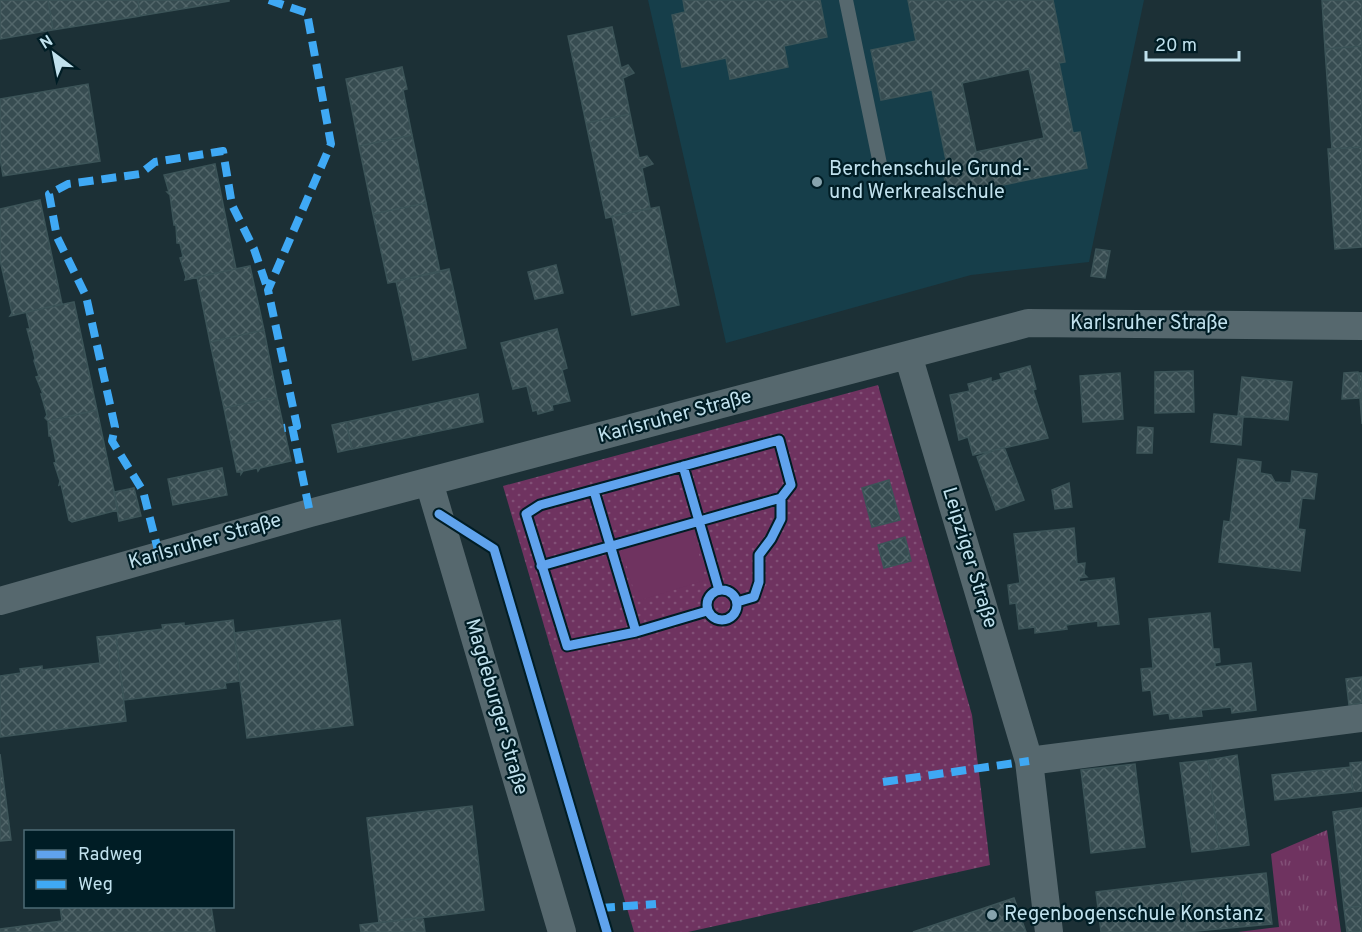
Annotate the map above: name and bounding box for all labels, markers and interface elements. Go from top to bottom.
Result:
north arrow [24,24,84,84]
scale bar [1146,24,1239,62]
text: N [37,31,57,55]
text: 20 m [1155,35,1197,58]
place label: Berchenschule Grund- und Werkrealschule [829,157,1030,206]
marker: Berchenschule Grund- und Werkrealschule [810,175,824,189]
street label: Karlsruher Straße [1070,311,1228,337]
street label: Karlsruher Straße [595,384,755,450]
street label: Leipziger Straße [935,484,1003,632]
street label: Karlsruher Straße [125,508,285,576]
street label: Magdeburger Straße [458,616,534,798]
legend [24,830,234,908]
text: Radweg [78,844,142,867]
text: Weg [78,874,113,897]
place label: Regenbogenschule Konstanz [1004,902,1264,928]
marker: Regenbogenschule Konstanz [985,908,999,922]

